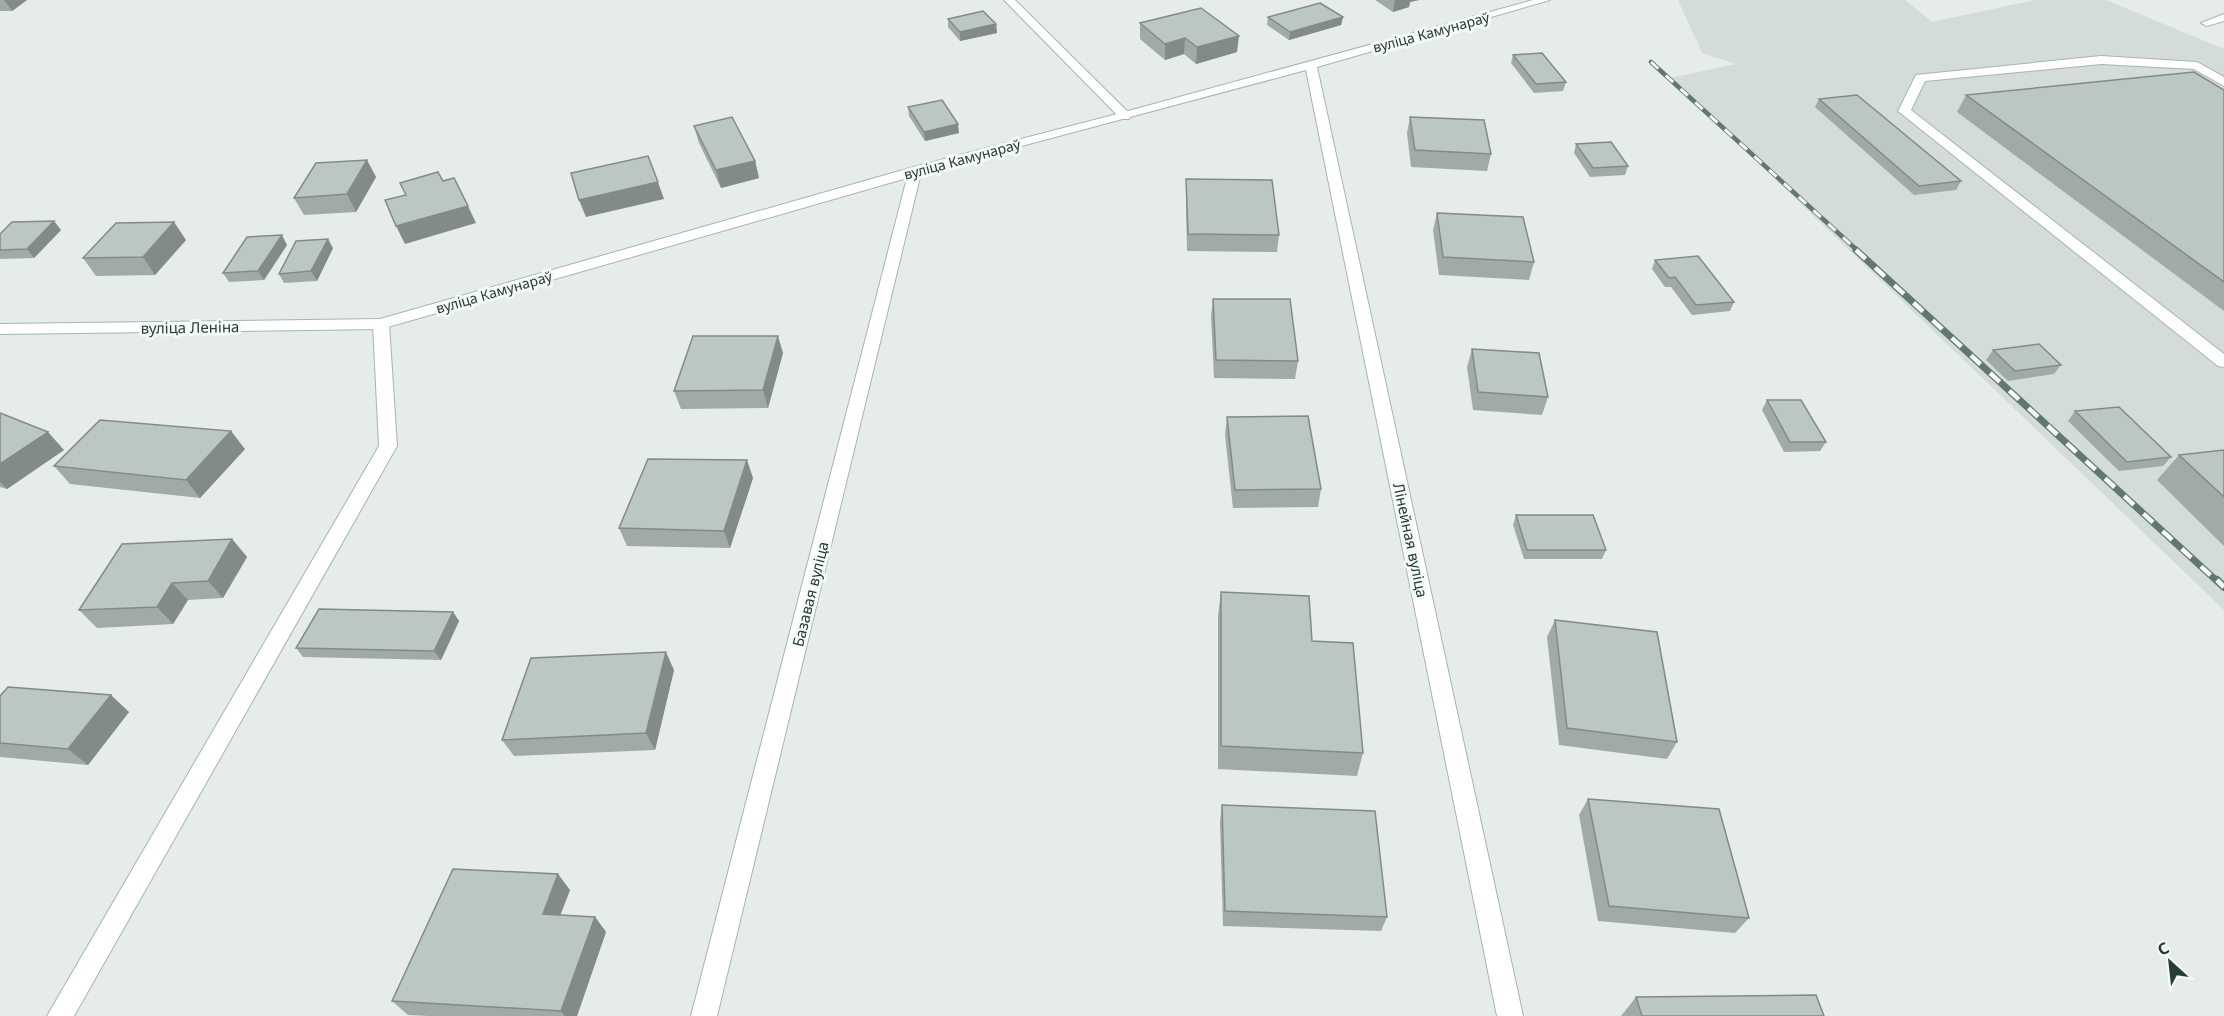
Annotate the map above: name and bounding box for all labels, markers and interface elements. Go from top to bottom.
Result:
street label: вуліца Камунараў [1371,7,1492,57]
street label: вуліца Камунараў [902,134,1023,184]
street label: вуліца Камунараў [434,266,555,318]
street label: вуліца Леніна [141,316,239,338]
street label: Лінейная вуліца [1389,481,1433,599]
street label: Базавая вуліца [787,539,833,649]
north arrow [2140,932,2200,992]
text: С [2154,936,2173,961]

